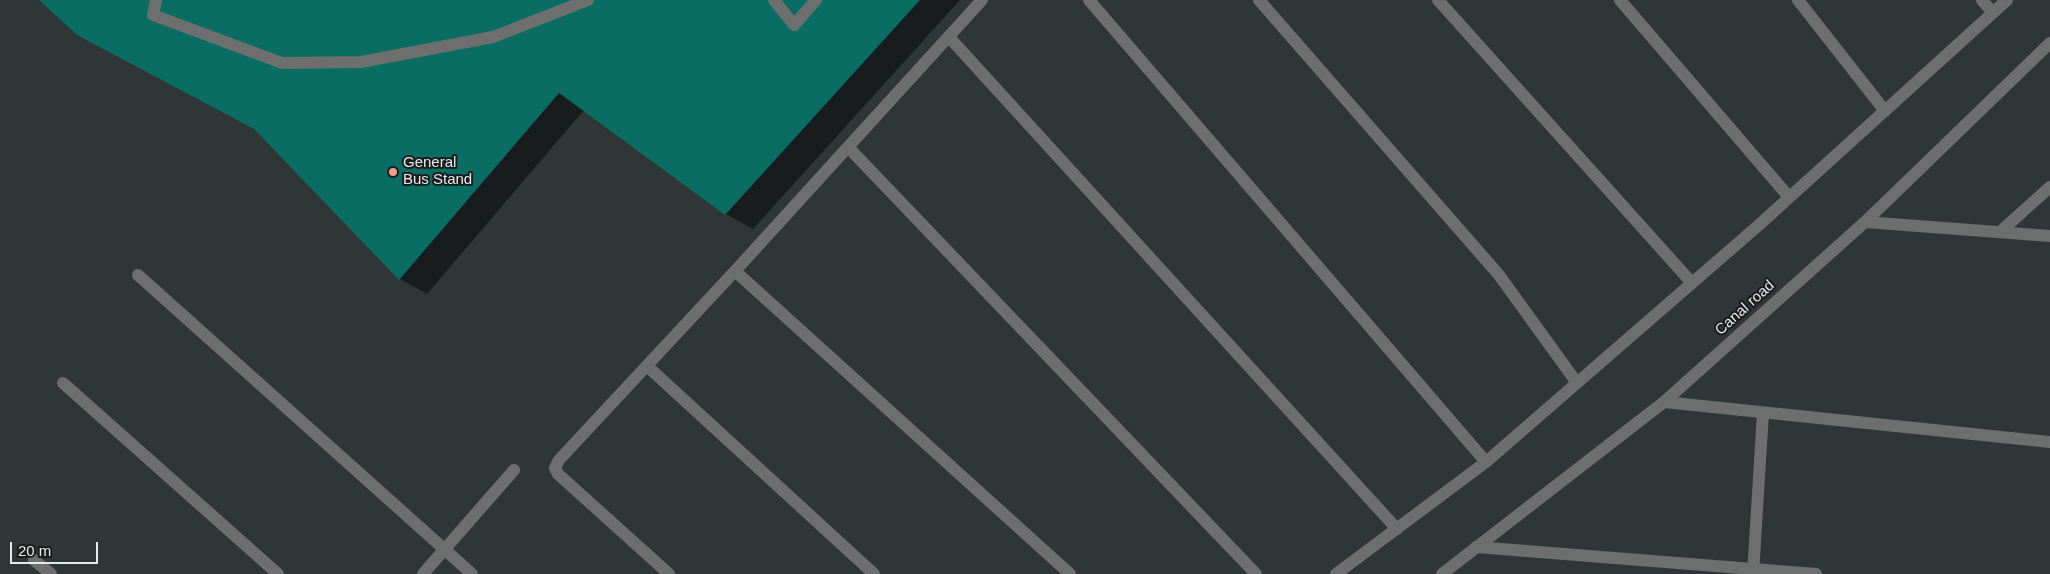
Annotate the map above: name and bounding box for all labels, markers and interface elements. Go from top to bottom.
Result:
place label: General Bus Stand [403,154,472,189]
marker: General Bus Stand [387,166,399,178]
street label: Canal road [1712,277,1778,339]
scale bar [12,532,100,564]
text: 20 m [18,542,51,559]

